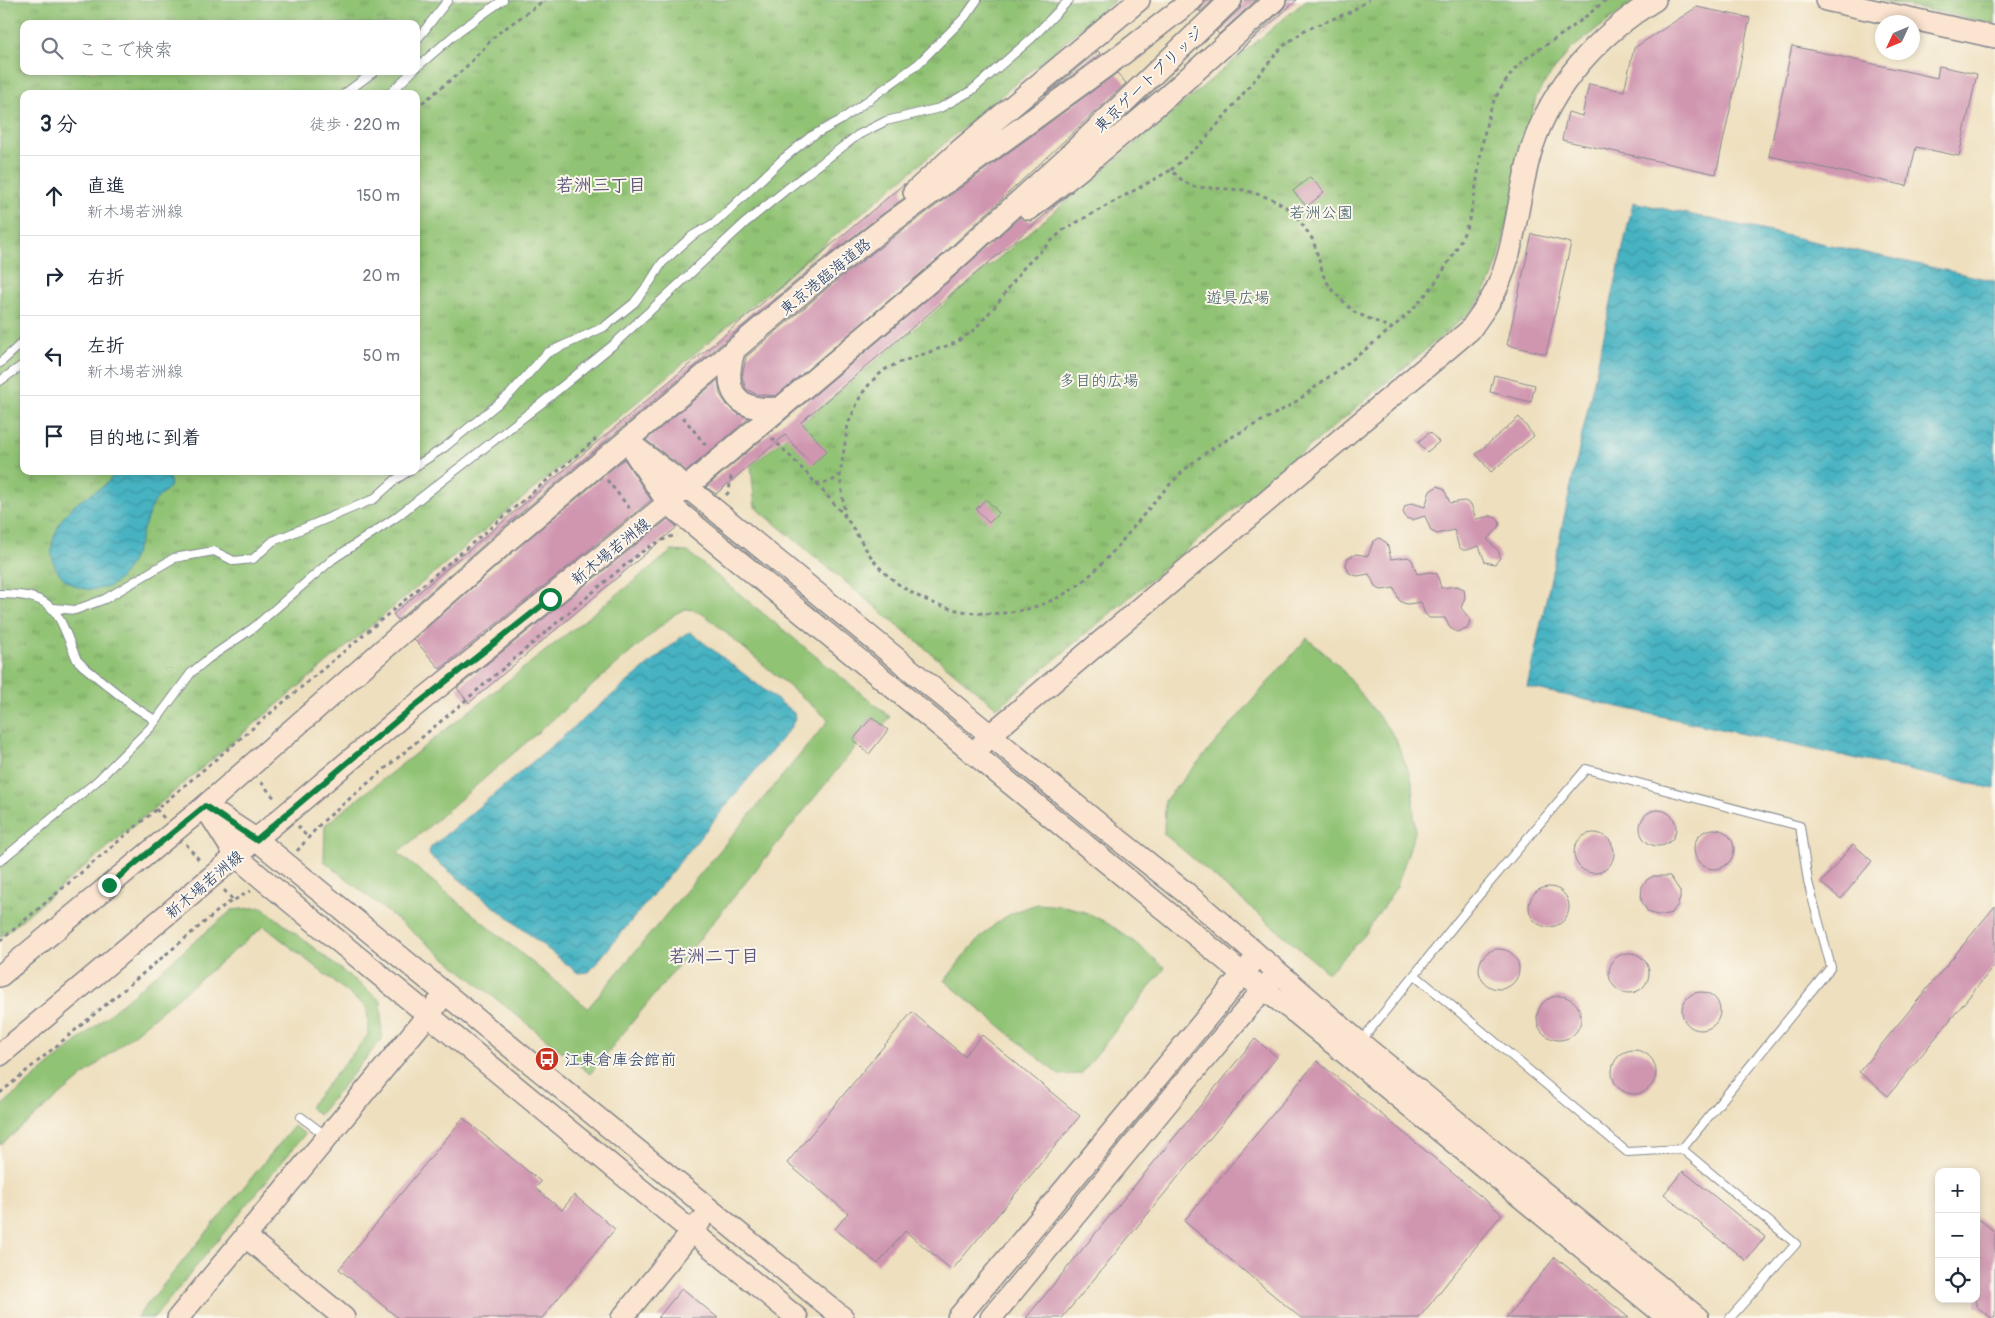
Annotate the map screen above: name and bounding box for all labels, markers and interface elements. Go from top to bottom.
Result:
north arrow [1875,15,1920,60]
search box [20,20,420,75]
street label: 東京ゲートブリッジ [1090,23,1207,137]
icon: search [38,34,66,62]
text: ここで検索 [78,38,173,62]
text: 3 分 [40,111,77,138]
text: 徒歩 · 220 m [309,115,400,135]
text: 直進 [87,174,125,198]
district label: 若洲三丁目 [556,174,646,197]
icon: ahead [40,182,68,210]
text: 150 m [356,186,400,206]
text: 新木場若洲線 [87,202,183,222]
park label: 若洲公園 [1289,203,1353,223]
street label: 東京港臨海道路 [776,234,875,320]
icon: right [40,262,68,290]
text: 右折 [87,266,125,290]
text: 20 m [362,266,400,286]
park label: 遊具広場 [1206,288,1270,308]
text: 左折 [87,334,125,358]
icon: left [40,342,68,370]
text: 50 m [363,346,400,366]
text: 新木場若洲線 [87,362,183,382]
park label: 多目的広場 [1059,371,1139,391]
icon: arrive [40,422,68,450]
text: 目的地に到着 [87,426,201,450]
street label: 新木場若洲線 [567,514,654,590]
route start [539,588,562,611]
street label: 新木場若洲線 [161,846,248,923]
route end [98,874,121,897]
district label: 若洲二丁目 [669,945,759,968]
bus stop icon: 江東倉庫会館前 [534,1046,560,1072]
place label: 江東倉庫会館前 [564,1050,676,1070]
map controls [1935,1168,1980,1303]
button: + [1935,1168,1980,1213]
button: − [1935,1213,1980,1258]
button: locate [1935,1258,1980,1303]

